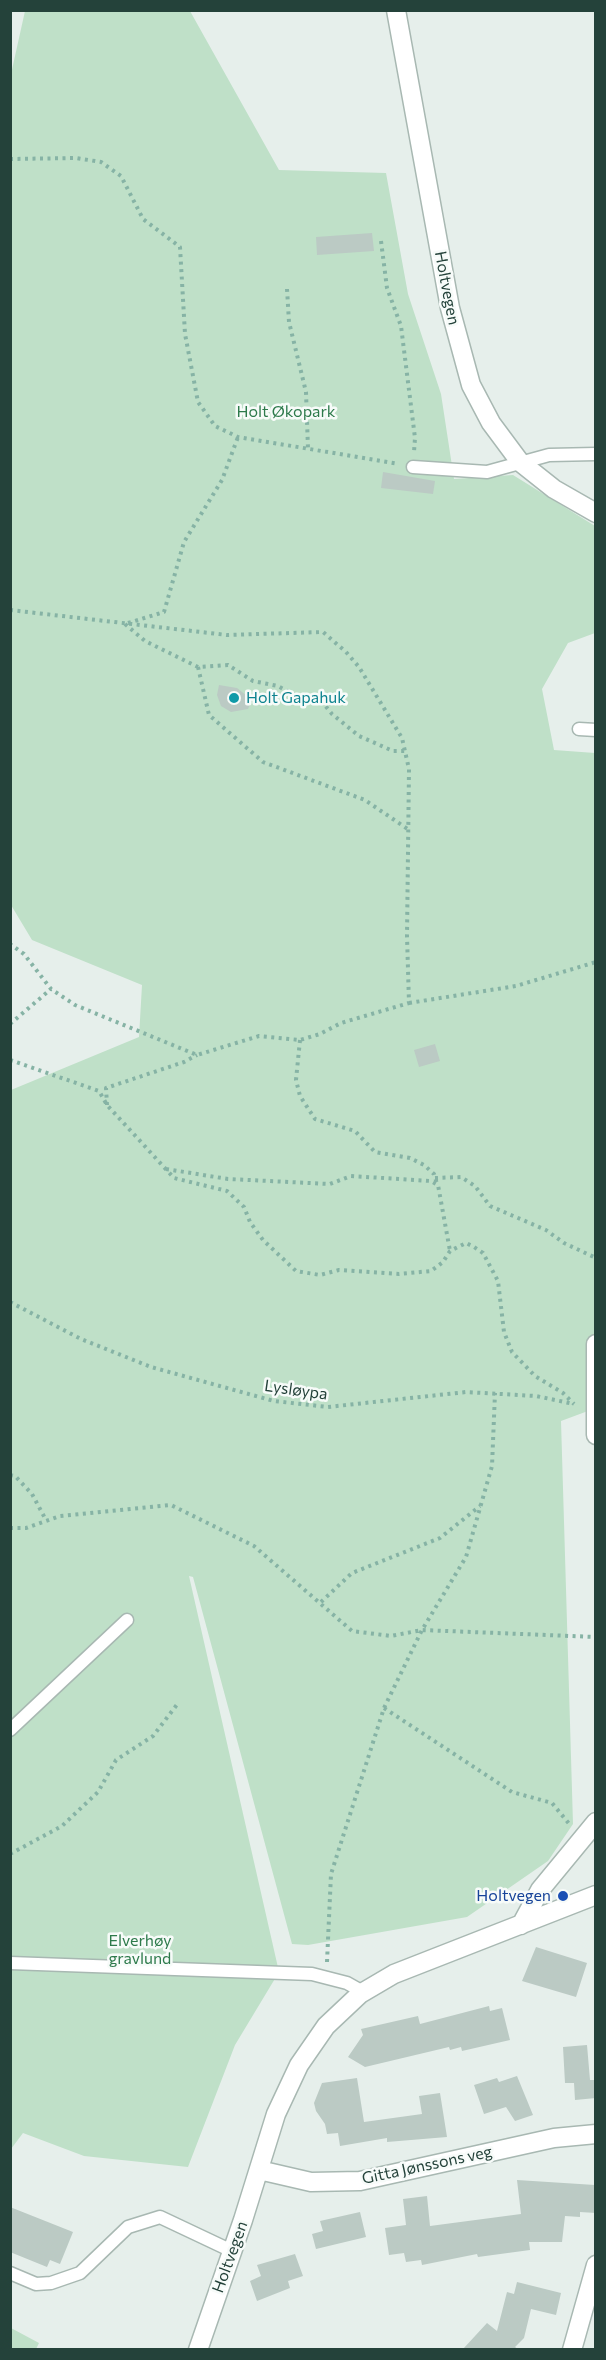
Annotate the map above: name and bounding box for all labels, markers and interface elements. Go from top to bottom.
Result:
street label: Holtvegen [430,250,464,326]
park label: Holt Økopark [236,402,336,422]
place label: Holt Gapahuk [246,688,346,708]
marker: Holt Gapahuk [227,691,241,705]
street label: Lysløypa [263,1376,329,1404]
place label: Holtvegen [476,1886,551,1906]
marker: Holtvegen [556,1889,570,1903]
park label: Elverhøy gravlund [108,1931,172,1969]
street label: Gitta Jønssons veg [360,2142,494,2188]
street label: Holtvegen [208,2219,252,2295]

